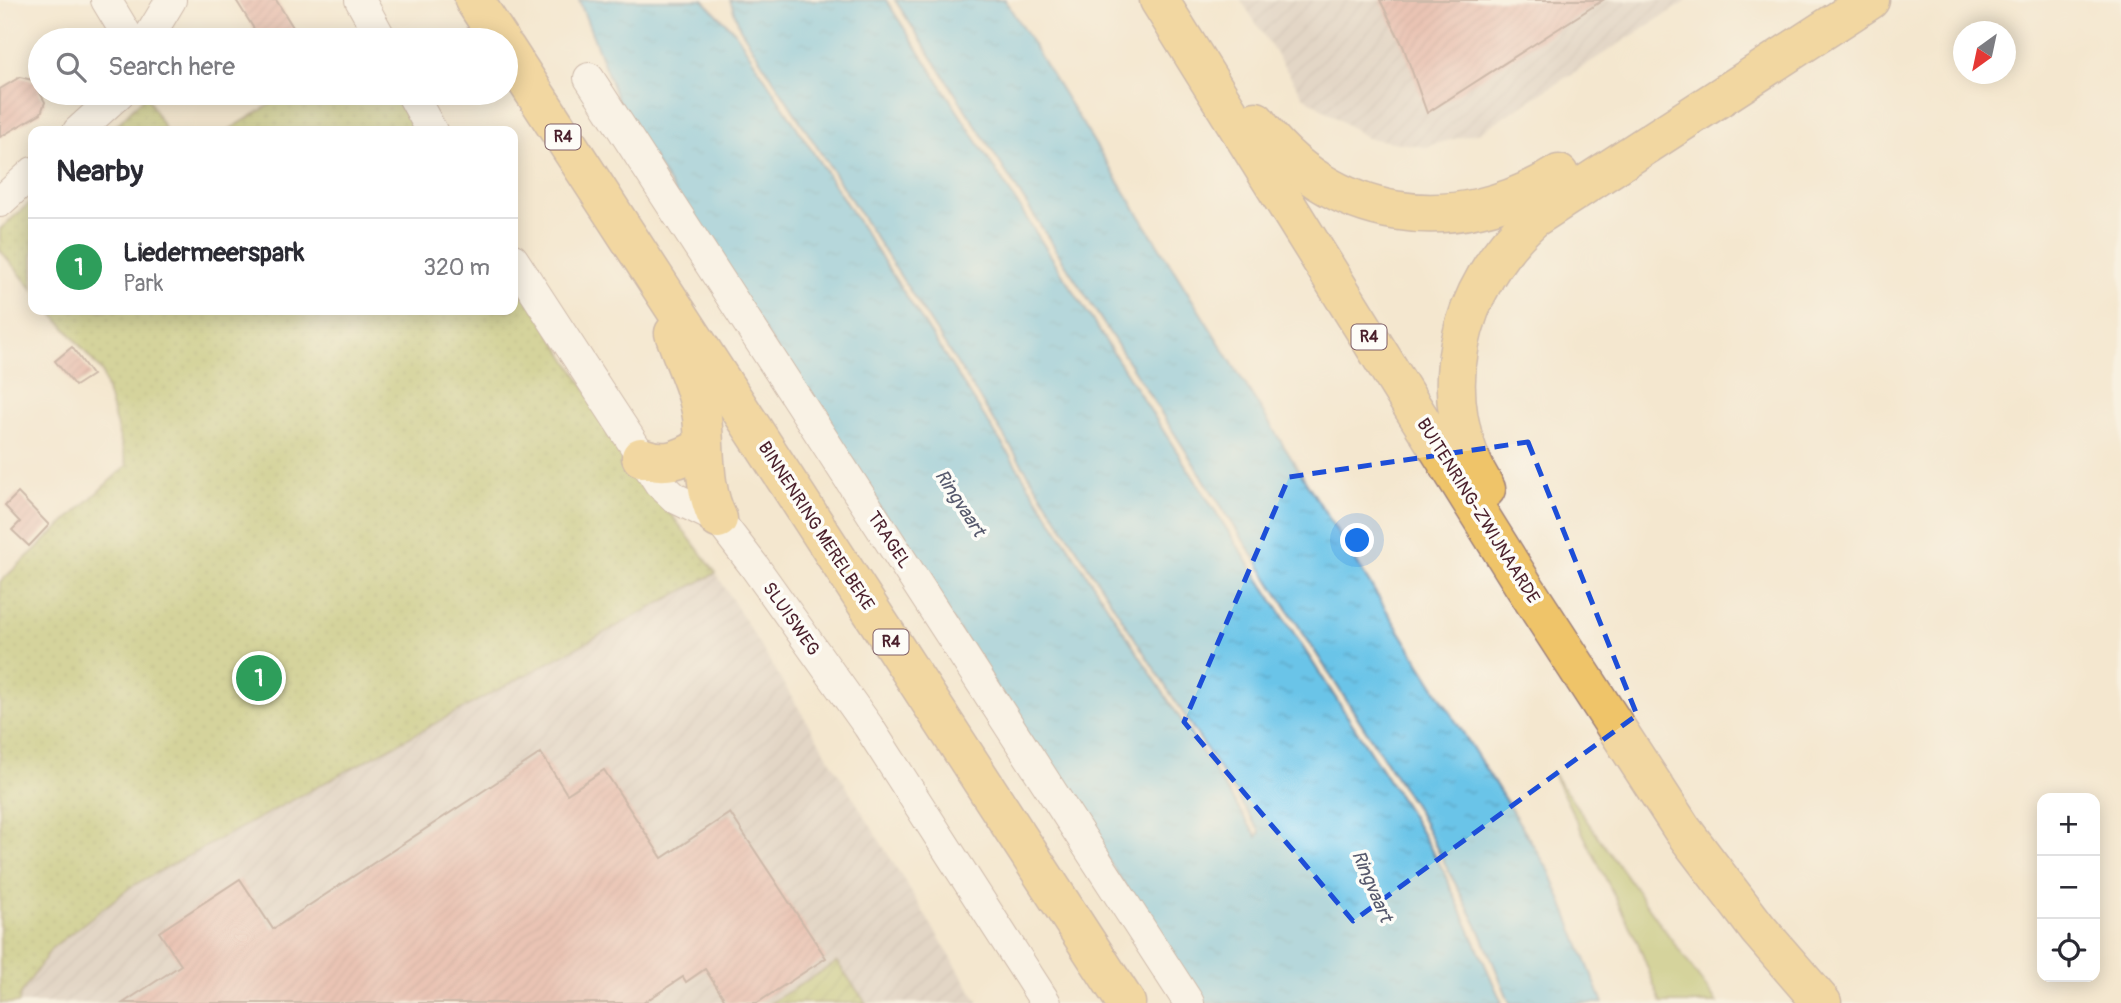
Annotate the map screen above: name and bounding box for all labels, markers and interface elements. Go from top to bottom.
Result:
north arrow [1953,21,2016,84]
search box [28,28,518,105]
icon: search [52,48,90,86]
text: Search here [108,51,235,83]
road number: R4 [546,125,580,150]
text: Nearby [56,153,143,190]
text: Liedermeerspark [123,237,304,269]
text: 1 [75,253,84,282]
text: 320 m [423,253,490,282]
text: Park [123,269,163,298]
road number: R4 [1352,324,1386,350]
street label: BUITENRING-ZWIJNAARDE [1411,414,1545,608]
street label: BINNENRING MERELBEKE [753,437,879,615]
water label: Ringvaart [929,465,992,543]
street label: TRAGEL [862,507,916,573]
your location [1340,523,1374,557]
street label: SLUISWEG [757,578,825,660]
road number: R4 [874,629,908,654]
pin: 1 [236,652,282,704]
map controls [2037,793,2100,982]
button: + [2037,793,2100,856]
water label: Ringvaart [1346,847,1399,927]
button: − [2037,856,2100,919]
button: locate [2037,919,2100,982]

